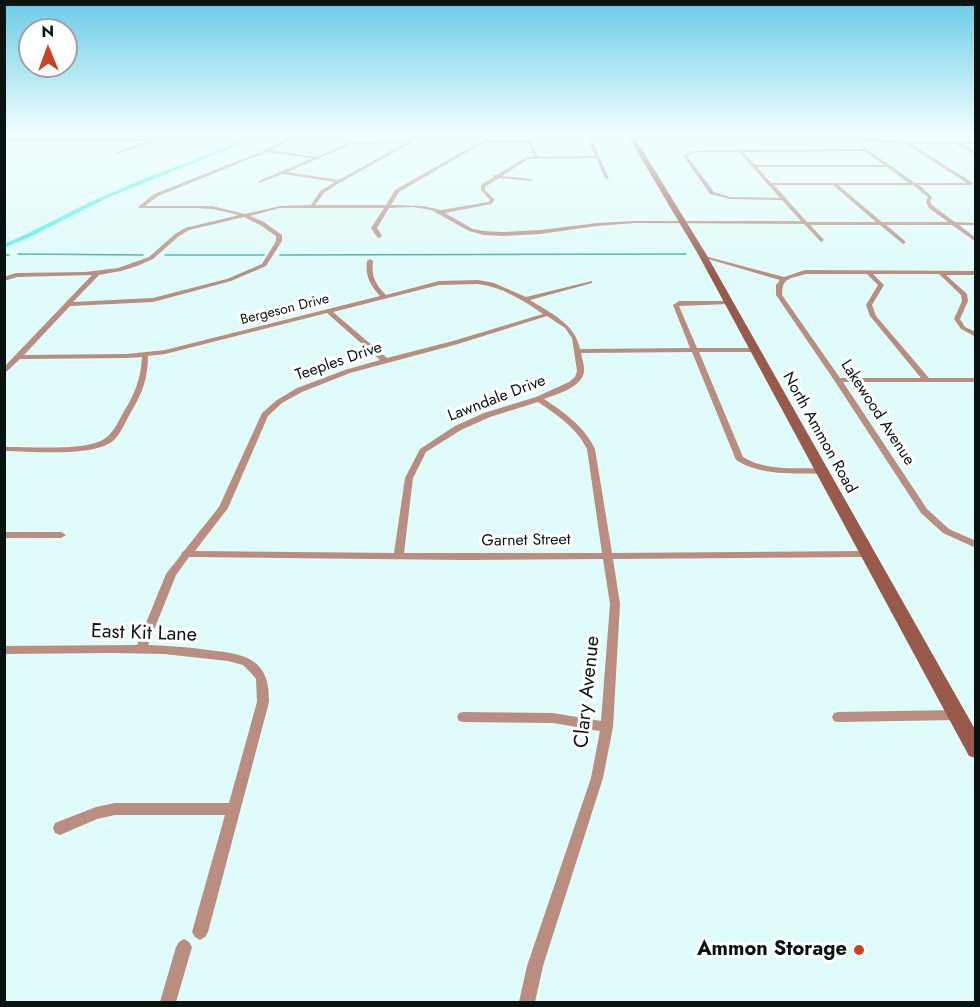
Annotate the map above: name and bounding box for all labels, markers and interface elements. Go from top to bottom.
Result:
north arrow [18,18,78,78]
text: N [41,20,54,43]
street label: Bergeson Drive [239,291,331,329]
street label: Teeples Drive [293,338,385,386]
street label: Lakewood Avenue [836,357,918,469]
street label: North Ammon Road [778,369,860,497]
street label: Lawndale Drive [445,372,549,426]
street label: Garnet Street [481,531,571,551]
street label: East Kit Lane [91,620,197,648]
street label: Clary Avenue [570,635,606,749]
place label: Ammon Storage [697,938,847,962]
marker: Ammon Storage [852,943,866,957]

